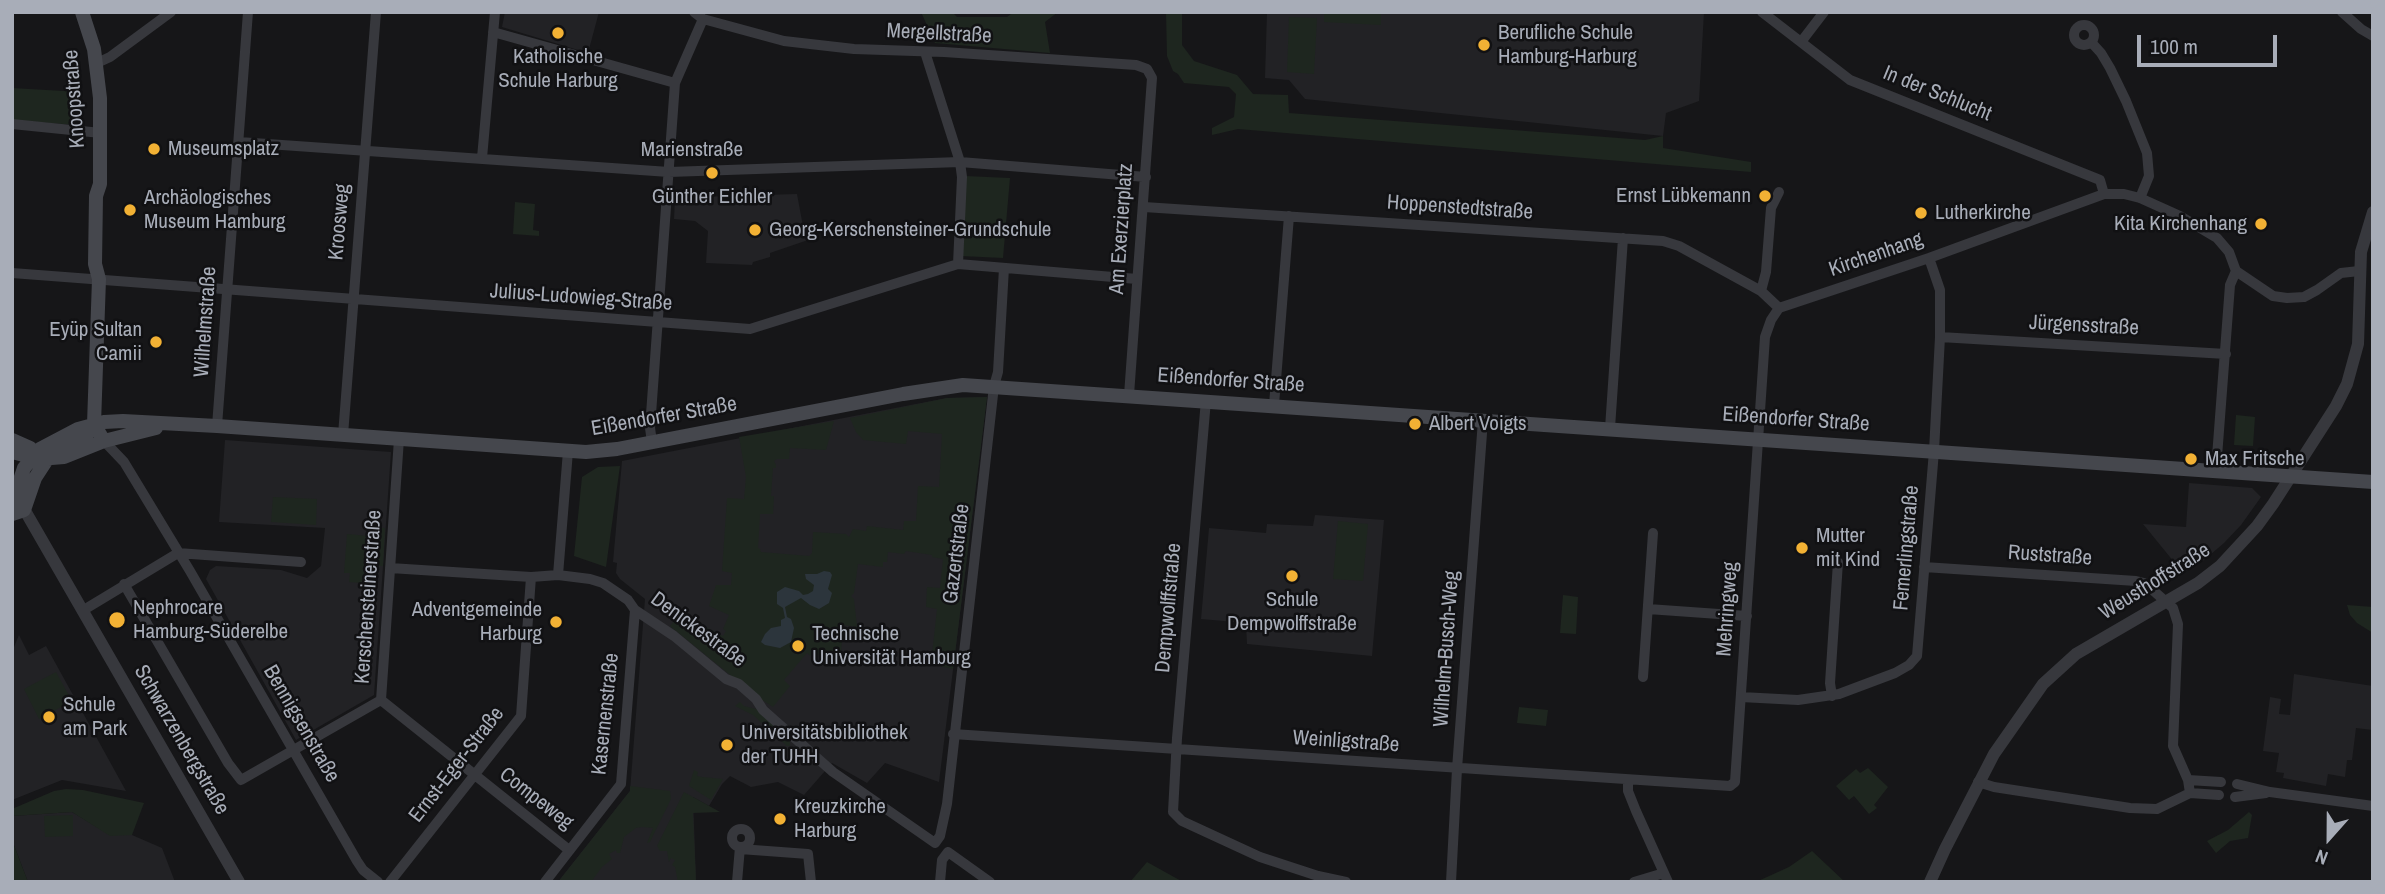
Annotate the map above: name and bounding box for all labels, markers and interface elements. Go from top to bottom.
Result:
street label: Mergellstraße [886,19,992,49]
place label: Berufliche Schule Hamburg-Harburg [1498,20,1637,70]
scale bar [2140,21,2280,65]
marker: Katholische Schule Harburg [550,25,566,41]
text: 100 m [2150,32,2198,61]
marker: Berufliche Schule Hamburg-Harburg [1476,37,1492,53]
place label: Katholische Schule Harburg [498,44,618,94]
street label: Knoopstraße [59,49,91,149]
street label: In der Schlucht [1879,61,1995,127]
place label: Museumsplatz [168,136,279,162]
street label: Marienstraße [641,137,743,163]
marker: Museumsplatz [146,141,162,157]
street label: Am Exerzierplatz [1105,163,1139,295]
marker: Günther Eichler [704,165,720,181]
street label: Kroosweg [324,183,356,261]
place label: Ernst Lübkemann [1616,183,1751,209]
place label: Günther Eichler [652,184,772,210]
place label: Archäologisches Museum Hamburg [144,185,286,235]
marker: Ernst Lübkemann [1757,188,1773,204]
street label: Hoppenstedtstraße [1386,190,1534,226]
place label: Lutherkirche [1935,200,2031,226]
marker: Archäologisches Museum Hamburg [122,202,138,218]
marker: Lutherkirche [1913,205,1929,221]
place label: Kita Kirchenhang [2114,211,2247,237]
marker: Kita Kirchenhang [2253,216,2269,232]
place label: Georg-Kerschensteiner-Grundschule [769,217,1051,243]
marker: Georg-Kerschensteiner-Grundschule [747,222,763,238]
street label: Kirchenhang [1826,227,1926,283]
street label: Wilhelmstraße [190,266,222,378]
street label: Julius-Ludowieg-Straße [489,279,673,317]
street label: Jürgensstraße [2028,311,2140,341]
place label: Eyüp Sultan Camii [49,317,142,367]
marker: Eyüp Sultan Camii [148,334,164,350]
street label: Eißendorfer Straße [1157,363,1305,399]
street label: Eißendorfer Straße [589,392,739,442]
street label: Eißendorfer Straße [1722,402,1870,438]
place label: Albert Voigts [1429,411,1527,437]
marker: Albert Voigts [1407,416,1423,432]
place label: Max Fritsche [2205,446,2305,472]
marker: Max Fritsche [2183,451,2199,467]
street label: Femerlingstraße [1889,484,1925,612]
street label: Gazertstraße [938,503,976,605]
street label: Kerschensteinerstraße [350,509,388,685]
place label: Mutter mit Kind [1816,523,1880,573]
street label: Weusthoffstraße [2095,538,2215,626]
marker: Mutter mit Kind [1794,540,1810,556]
street label: Ruststraße [2007,540,2093,572]
street label: Dempwolffstraße [1151,542,1187,674]
street label: Mehringweg [1712,561,1744,657]
marker: Schule Dempwolffstraße [1284,568,1300,584]
street label: Wilhelm-Busch-Weg [1429,570,1465,728]
street label: Denickestraße [645,587,751,673]
place label: Schule Dempwolffstraße [1227,587,1357,637]
place label: Nephrocare Hamburg-Süderelbe [133,595,288,645]
place label: Adventgemeinde Harburg [412,597,542,647]
marker: Nephrocare Hamburg-Süderelbe [107,610,127,630]
marker: Adventgemeinde Harburg [548,614,564,630]
place label: Technische Universität Hamburg [812,621,971,671]
marker: Technische Universität Hamburg [790,638,806,654]
street label: Kasernenstraße [587,652,625,776]
street label: Schwarzenbergstraße [128,661,234,819]
street label: Bennigsenstraße [257,661,345,787]
place label: Schule am Park [63,692,127,742]
street label: Ernst-Eger-Straße [404,702,510,828]
marker: Schule am Park [41,709,57,725]
place label: Universitätsbibliothek der TUHH [741,720,908,770]
street label: Weinligstraße [1292,726,1400,758]
marker: Universitätsbibliothek der TUHH [719,737,735,753]
street label: Compeweg [494,762,578,836]
place label: Kreuzkirche Harburg [794,794,886,844]
north arrow [2294,803,2364,873]
marker: Kreuzkirche Harburg [772,811,788,827]
text: N [2312,843,2331,872]

